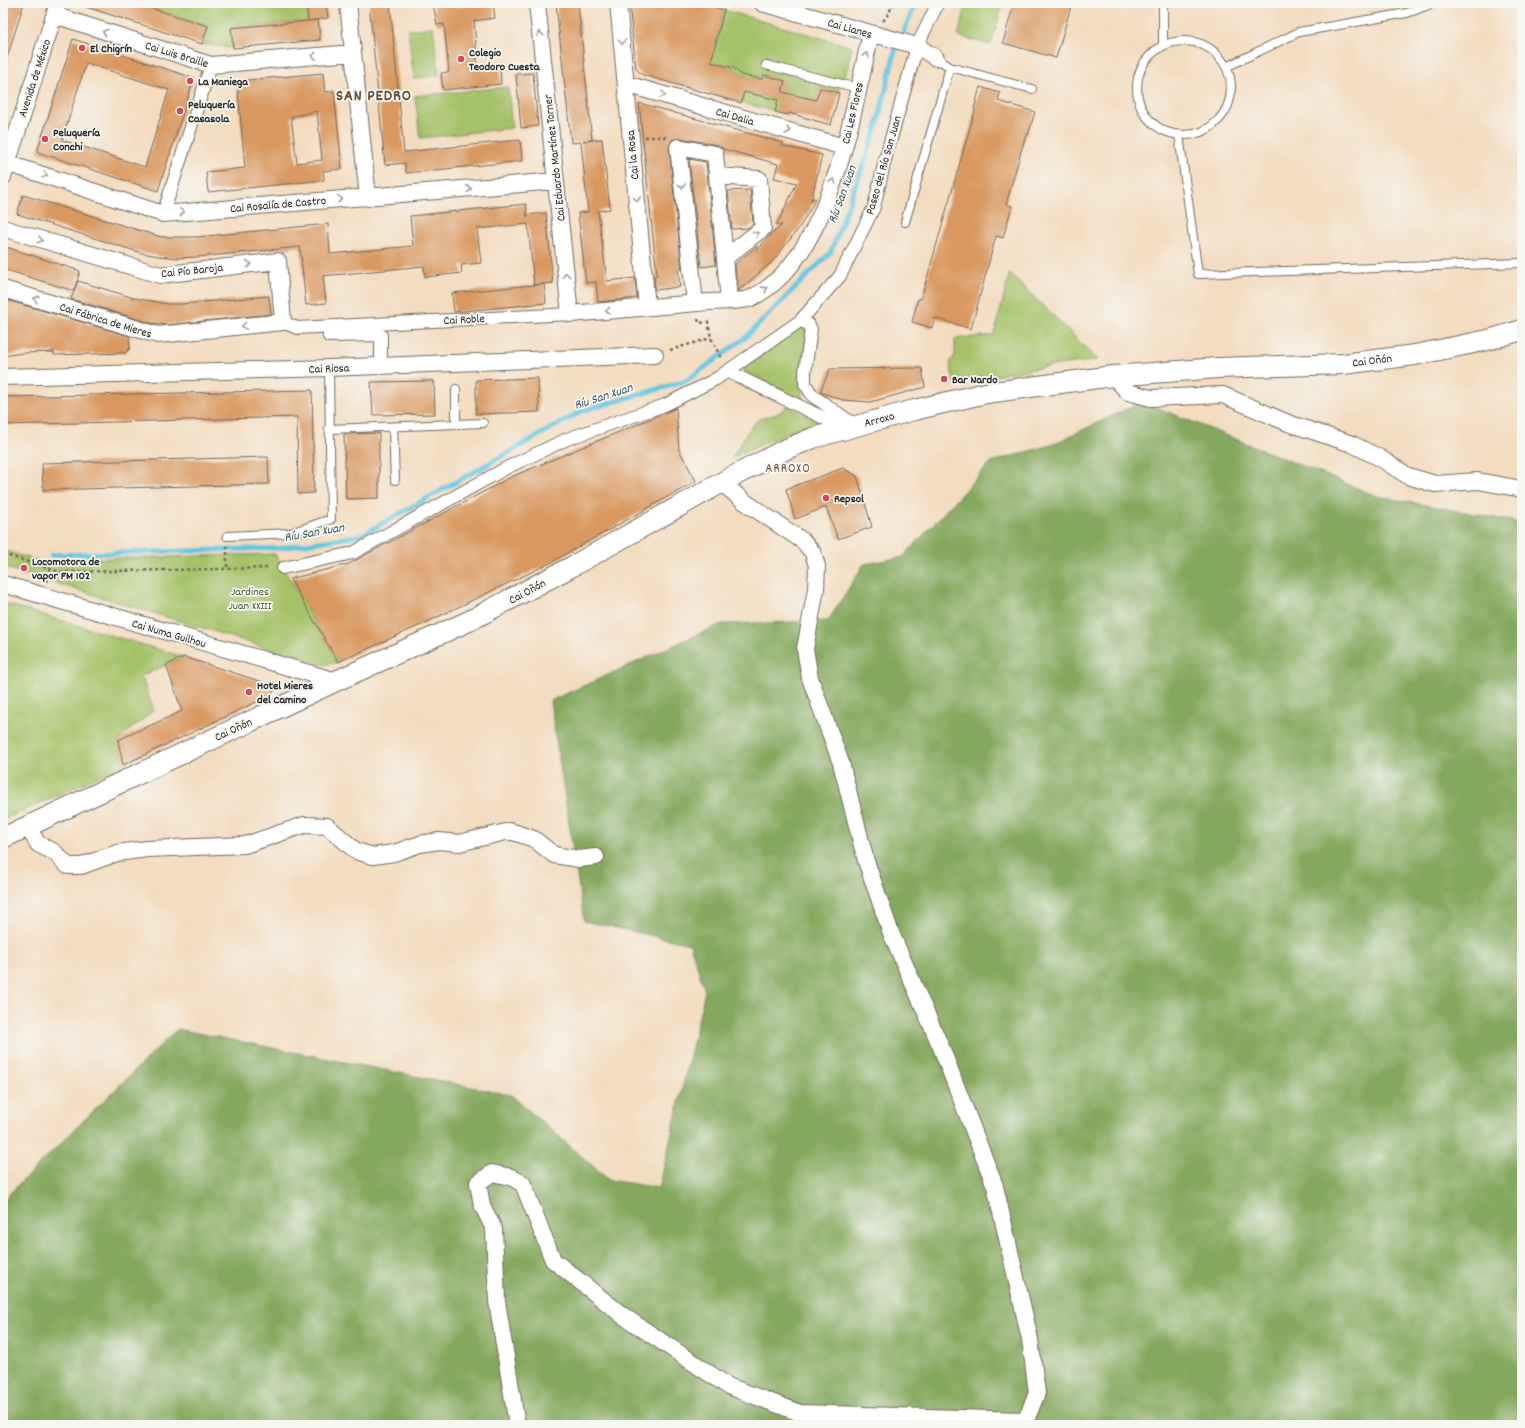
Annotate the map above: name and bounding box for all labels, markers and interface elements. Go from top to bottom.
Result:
street label: Cai Llanes [825,15,874,44]
one-way arrow [102,28,109,37]
one-way arrow [536,31,545,37]
street label: Avenida de México [15,37,56,120]
street label: Cai Luis Braille [143,38,210,73]
one-way arrow [617,39,626,45]
place label: El Chigrín [90,41,133,58]
marker: El Chigrín [77,43,87,53]
place label: Colegio Teodoro Cuesta [469,45,541,76]
one-way arrow [311,51,317,60]
one-way arrow [861,52,869,59]
marker: Colegio Teodoro Cuesta [456,54,466,64]
place label: La Maniega [198,74,249,91]
marker: La Maniega [185,76,195,86]
street label: Cai Les Flores [838,81,869,146]
district label: SAN PEDRO [336,85,412,108]
one-way arrow [660,90,667,99]
street label: Cai Eduardo Martínez Torner [540,93,571,222]
place label: Peluquería Casasola [188,97,236,128]
street label: Cai Dalia [713,104,756,131]
marker: Peluquería Casasola [175,106,185,116]
street label: Paseo del Río San Juan [862,114,907,217]
place label: Peluquería Conchi [53,125,101,156]
one-way arrow [784,126,791,135]
street label: Cai la Rosa [623,129,644,180]
marker: Peluquería Conchi [40,134,50,144]
water label: Ríu San Xuan [824,162,863,226]
one-way arrow [41,170,48,179]
one-way arrow [828,178,836,185]
one-way arrow [677,183,686,189]
one-way arrow [466,185,472,194]
street label: Cai Rosalía de Castro [229,193,327,218]
one-way arrow [337,195,343,204]
one-way arrow [632,196,641,202]
one-way arrow [179,208,185,217]
one-way arrow [751,231,758,238]
one-way arrow [37,235,44,244]
street label: Cai Pío Baroja [160,260,224,283]
one-way arrow [245,260,252,269]
one-way arrow [562,272,571,278]
one-way arrow [761,286,768,294]
one-way arrow [33,295,40,303]
street label: Cai Fábrica de Mieres [57,299,154,344]
one-way arrow [605,306,611,315]
street label: Cai Roble [443,311,485,330]
one-way arrow [241,321,247,330]
street label: Cai Oñón [1351,351,1393,372]
street label: Cai Riosa [308,360,350,379]
place label: Bar Nardo [952,372,998,389]
marker: Bar Nardo [939,374,949,384]
water label: Ríu San Xuan [572,379,636,416]
street label: Arroxo [862,408,896,433]
district label: ARROXO [765,460,811,479]
place label: Repsol [834,491,864,508]
marker: Repsol [821,493,831,503]
water label: Ríu San Xuan [283,519,347,548]
place label: Locomotora de vapor FM 102 [32,554,100,585]
marker: Locomotora de vapor FM 102 [19,563,29,573]
street label: Cai Oñón [506,575,550,609]
park label: Jardines Juan XXIII [228,584,272,615]
street label: Cai Numa Guilhou [129,616,208,653]
place label: Hotel Mieres del Camino [257,678,313,709]
marker: Hotel Mieres del Camino [244,687,254,697]
street label: Cai Oñón [212,714,256,746]

